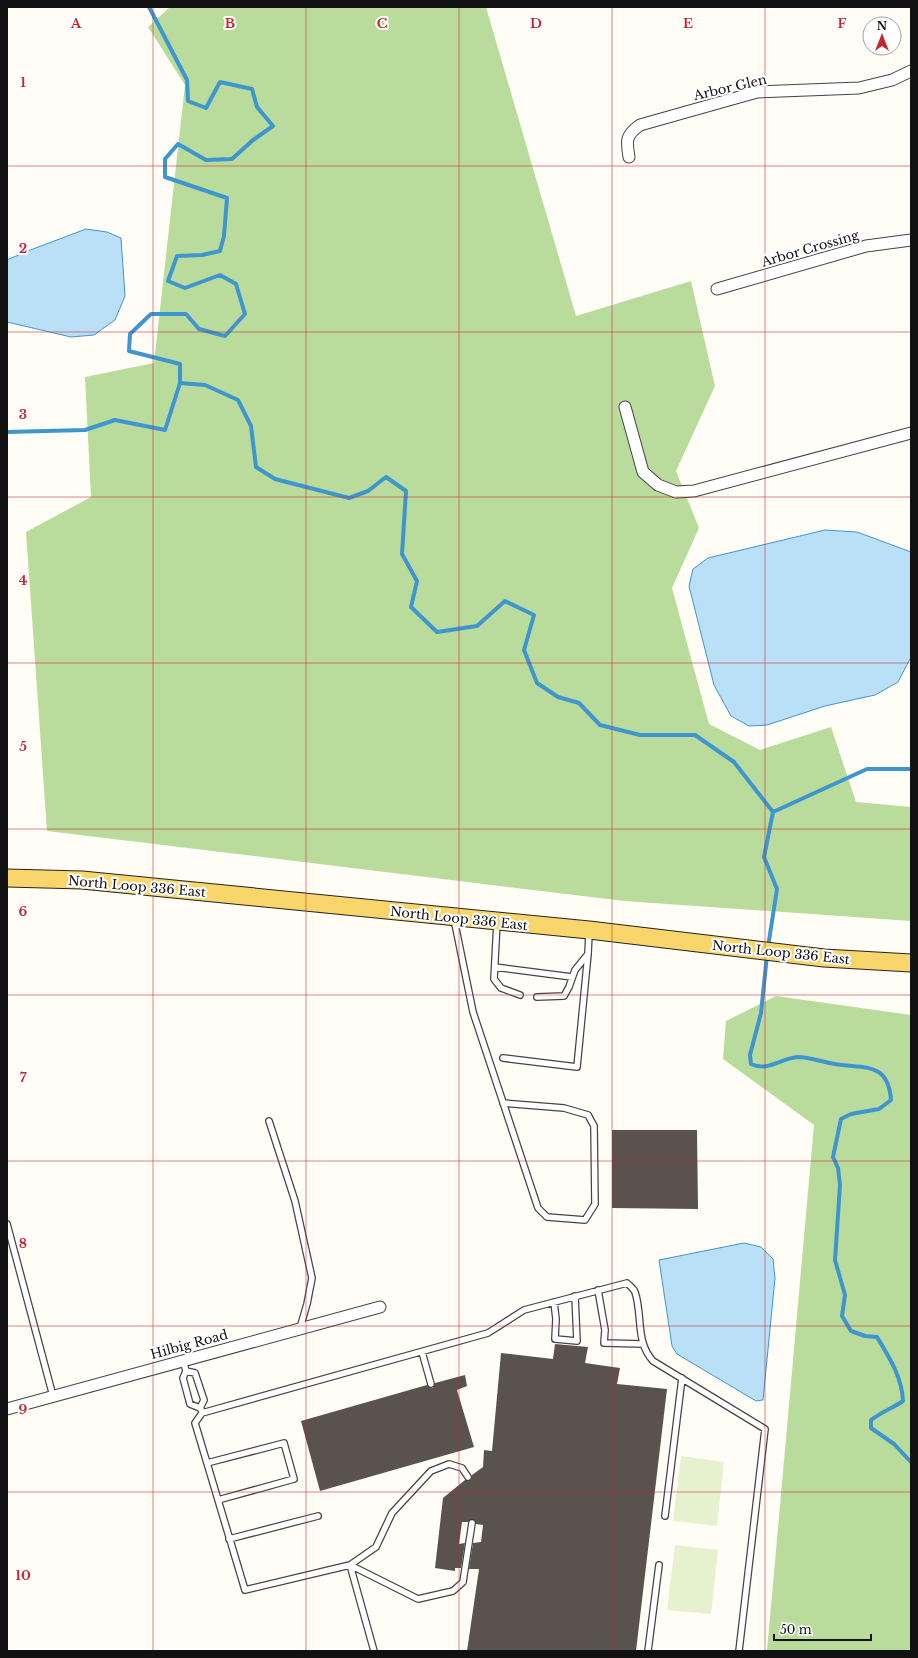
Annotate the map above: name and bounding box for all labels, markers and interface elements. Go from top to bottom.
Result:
text: A [70,15,82,32]
text: B [225,15,235,32]
text: C [377,15,388,32]
text: D [530,15,542,32]
text: E [683,15,693,32]
text: F [838,15,847,32]
north arrow [862,16,902,56]
text: N [877,19,888,33]
street label: Arbor Glen [691,71,768,104]
text: 1 [20,74,26,91]
street label: Arbor Crossing [758,226,861,271]
text: 2 [19,240,27,257]
text: 3 [19,406,27,423]
text: 4 [19,572,28,589]
text: 5 [19,738,27,755]
street label: North Loop 336 East [67,872,207,901]
text: 6 [19,903,28,920]
street label: North Loop 336 East [389,903,529,934]
street label: North Loop 336 East [711,937,851,968]
text: 7 [20,1069,27,1086]
text: 8 [19,1235,27,1252]
street label: Hilbig Road [148,1326,230,1363]
text: 9 [19,1401,28,1418]
text: 10 [15,1567,31,1584]
scale bar [774,1616,871,1642]
text: 50 m [780,1622,812,1637]

